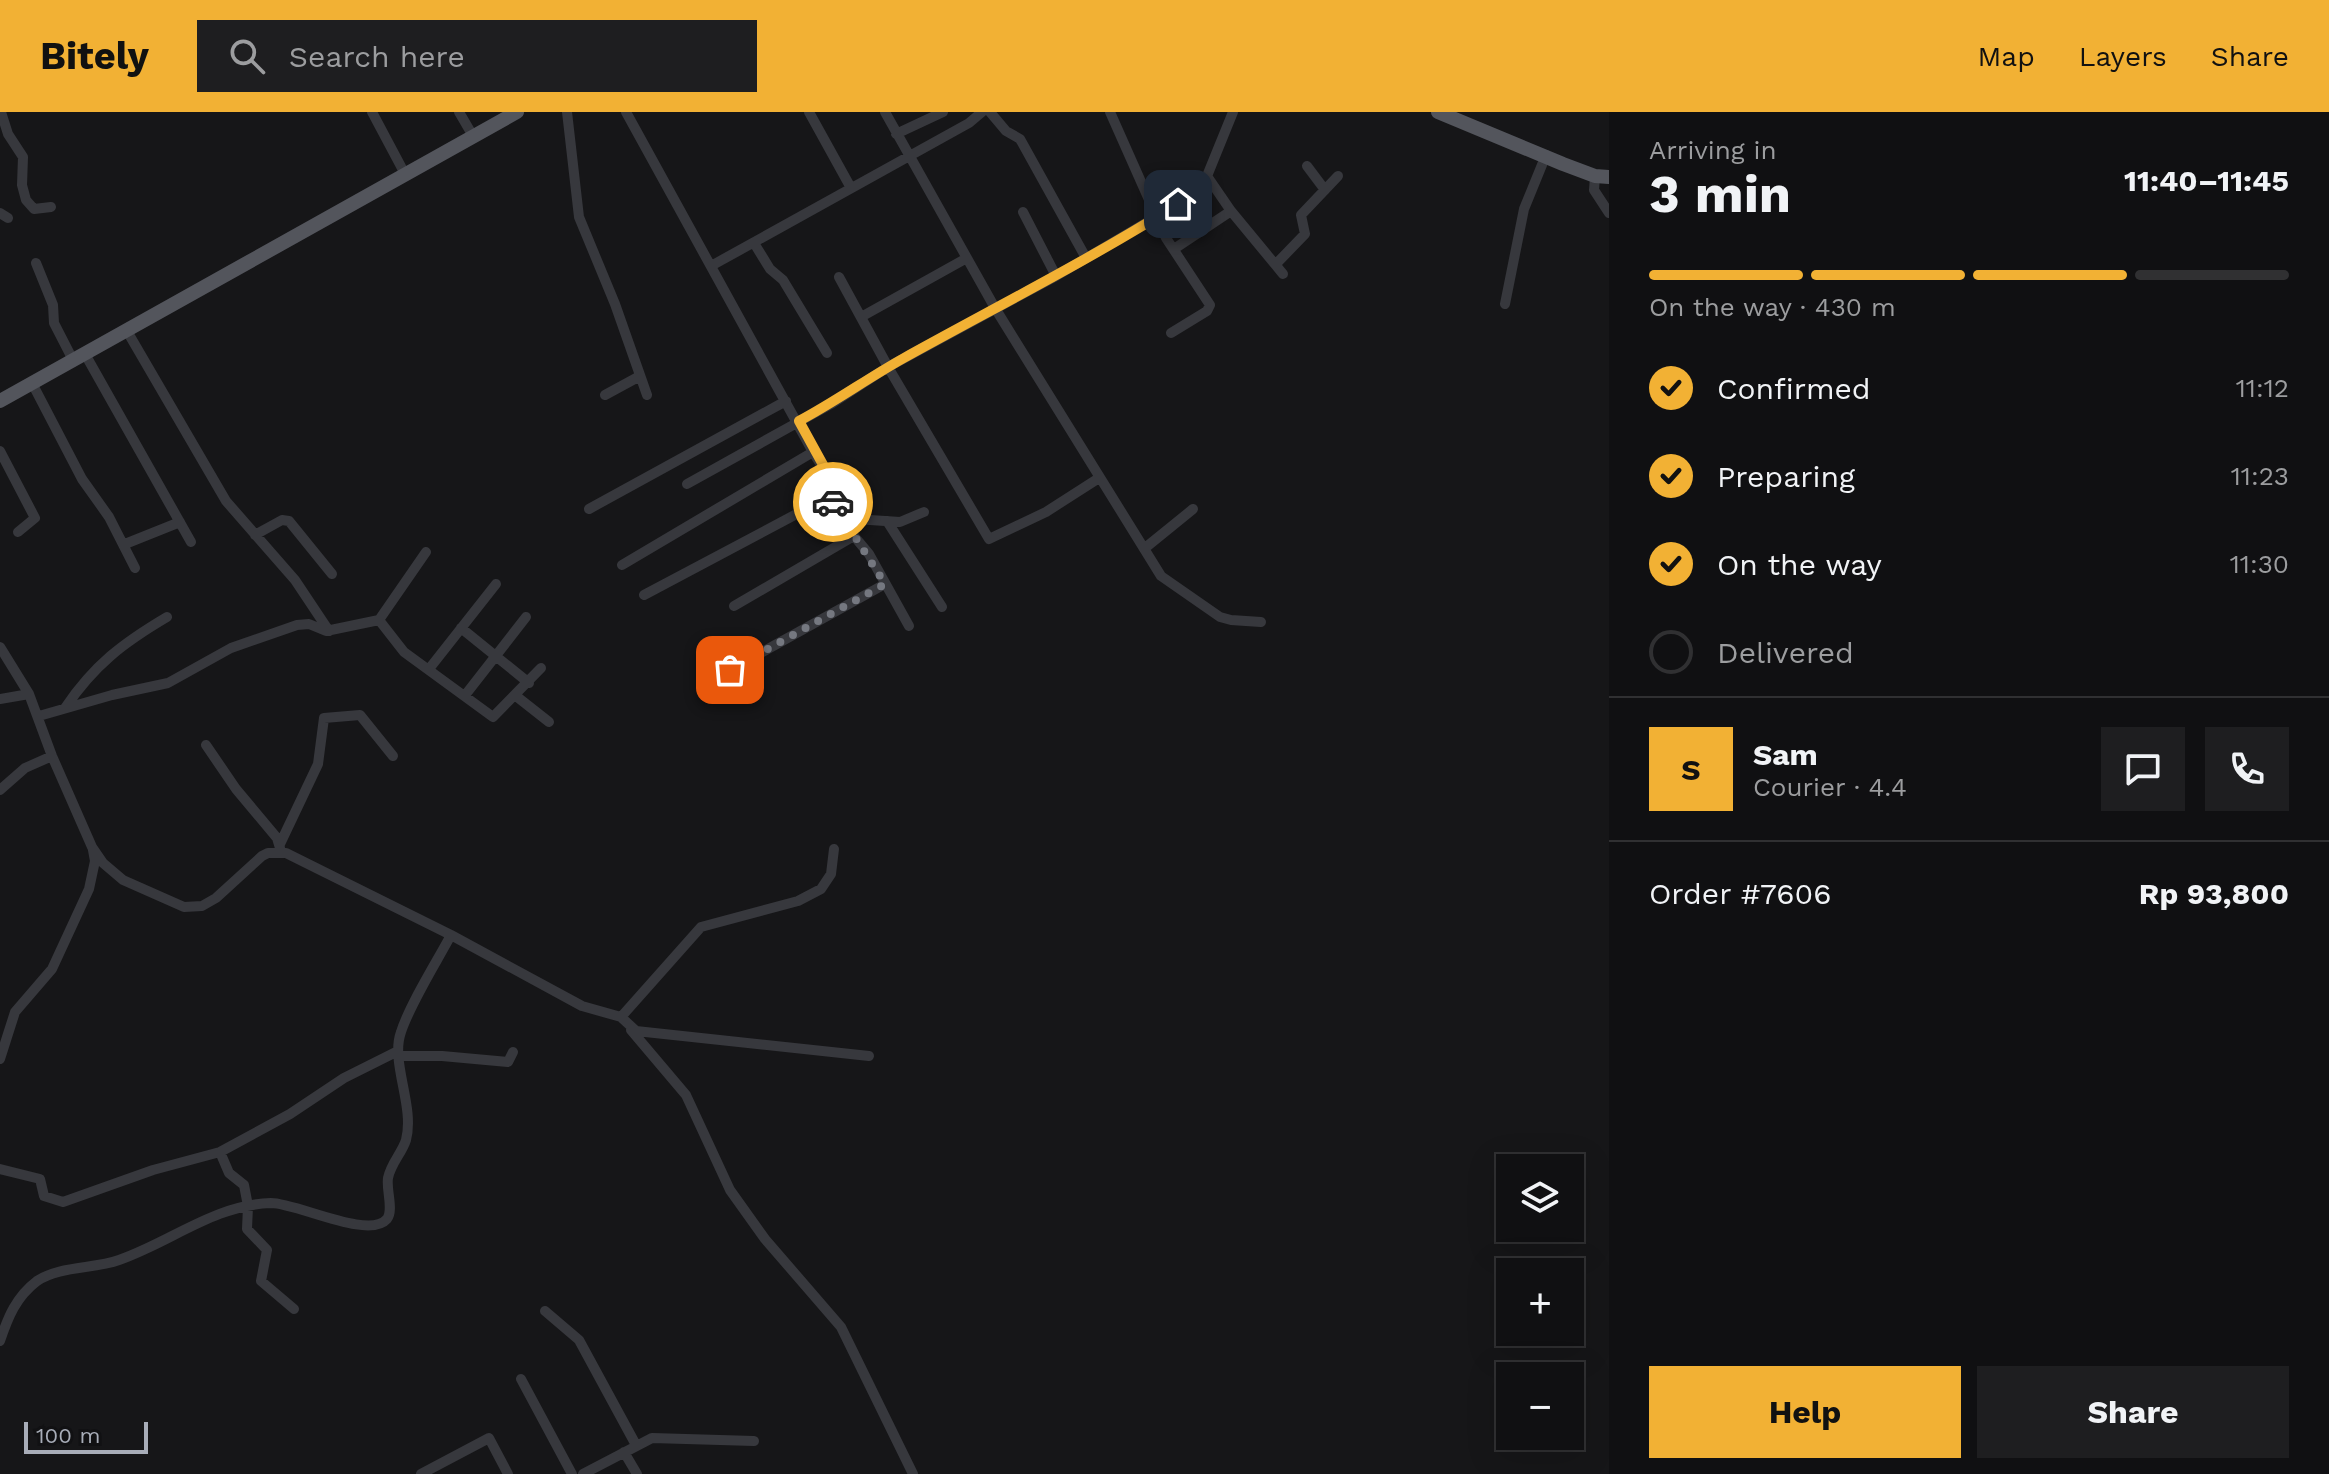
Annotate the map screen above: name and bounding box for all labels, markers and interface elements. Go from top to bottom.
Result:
search box [197,20,757,92]
text: Bitely [40,34,149,78]
icon: search [225,34,269,78]
text: Search here [289,39,465,74]
text: Map [1978,40,2035,73]
text: Layers [2079,40,2167,73]
text: Share [2211,40,2289,73]
text: Arriving in [1649,135,1777,165]
text: 11:40–11:45 [2124,163,2289,198]
text: 3 min [1649,164,1791,225]
pin [1144,170,1212,238]
icon: home [1156,182,1200,226]
text: On the way · 430 m [1649,292,1896,322]
icon: check [1649,366,1693,410]
text: Confirmed [1717,371,1871,406]
text: 11:12 [2236,373,2289,403]
icon: check [1649,454,1693,498]
text: Preparing [1717,459,1855,494]
text: 11:23 [2231,461,2289,491]
courier [793,462,873,542]
icon: car [811,480,855,524]
icon: check [1649,542,1693,586]
text: On the way [1717,547,1882,582]
text: 11:30 [2230,549,2289,579]
text: Delivered [1717,635,1854,670]
pin [696,636,764,704]
icon: bag [708,648,752,692]
button: chat [2101,727,2185,811]
button: phone [2205,727,2289,811]
text: Sam [1753,737,1818,772]
text: S [1681,752,1701,787]
text: Courier · 4.4 [1753,772,1907,802]
text: Order #7606 [1649,876,1832,911]
text: Rp 93,800 [2139,876,2289,911]
map controls [1496,1154,1584,1450]
button: layers [1496,1154,1584,1242]
button: + [1496,1258,1584,1346]
button: − [1496,1362,1584,1450]
button: Help [1649,1366,1961,1458]
button: Share [1977,1366,2289,1458]
scale bar [24,1418,148,1454]
text: 100 m [36,1423,100,1448]

